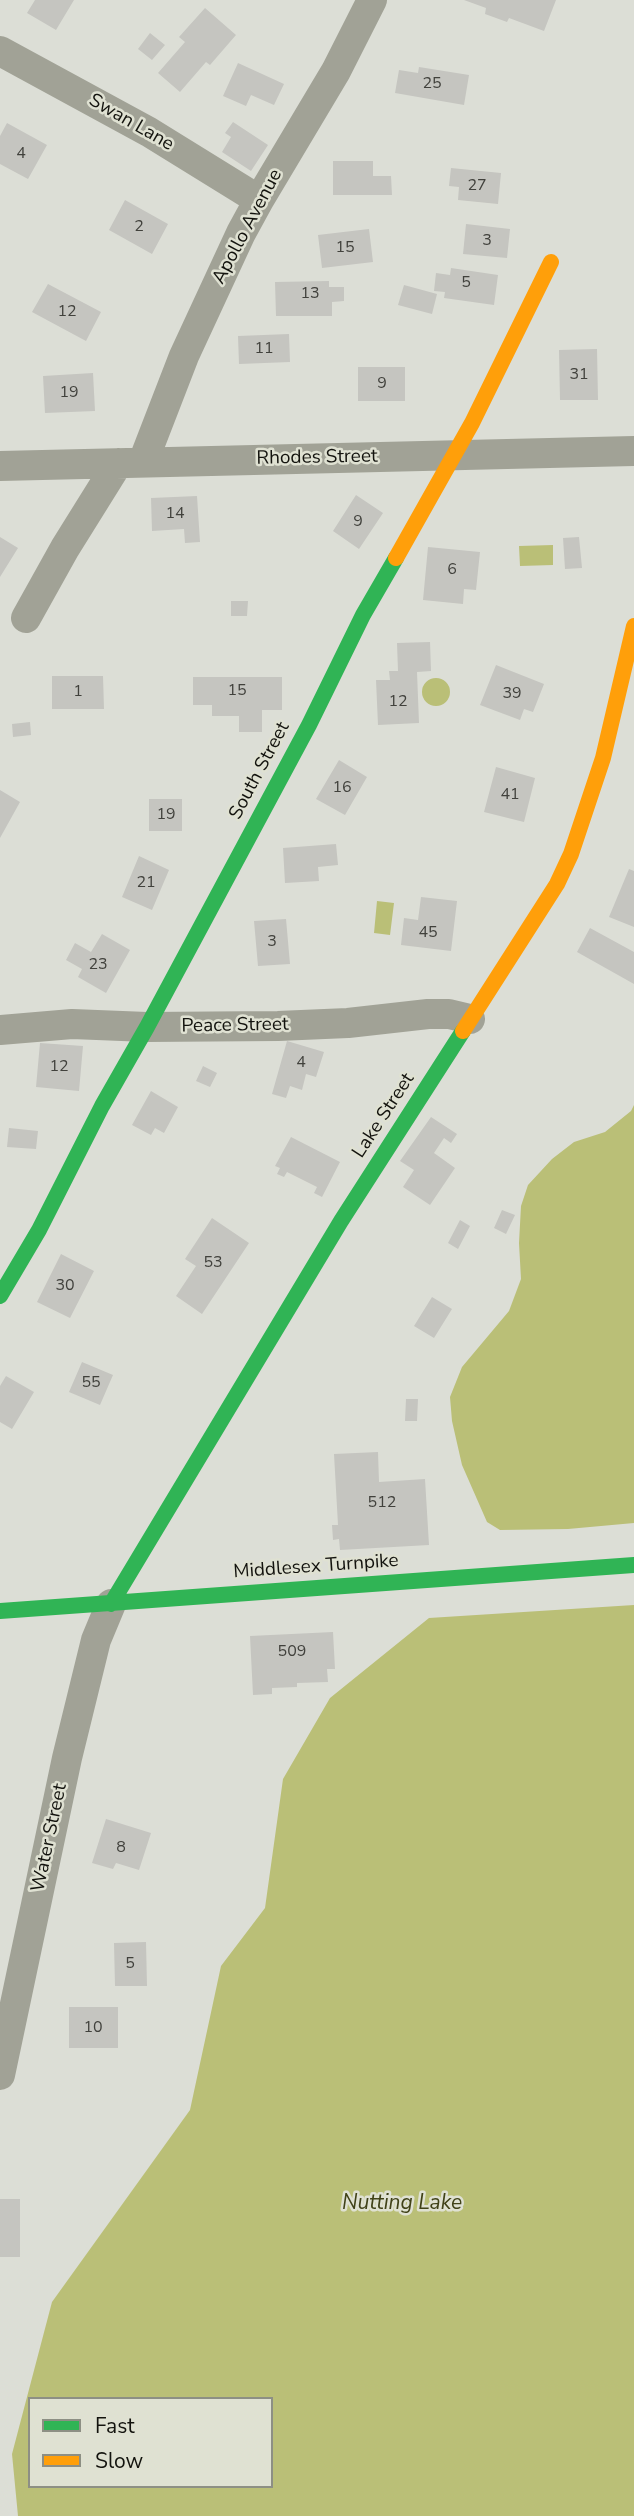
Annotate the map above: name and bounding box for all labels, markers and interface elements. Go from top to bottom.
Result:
house number: 25 [422,74,442,94]
street label: Swan Lane [84,90,178,156]
house number: 4 [16,144,26,164]
street label: Apollo Avenue [208,166,288,288]
house number: 27 [467,176,487,196]
house number: 2 [134,217,144,237]
house number: 3 [482,231,492,251]
house number: 15 [335,238,355,258]
house number: 5 [461,273,471,293]
house number: 13 [300,284,320,304]
house number: 12 [57,302,77,322]
house number: 11 [254,339,274,359]
house number: 31 [569,365,589,385]
house number: 9 [377,374,387,394]
house number: 19 [59,383,79,403]
street label: Rhodes Street [256,446,378,470]
house number: 14 [165,504,185,524]
house number: 9 [353,512,363,532]
house number: 6 [447,560,457,580]
house number: 15 [227,681,247,701]
house number: 1 [73,682,83,702]
house number: 39 [502,684,522,704]
house number: 12 [388,692,408,712]
street label: South Street [225,718,295,824]
house number: 16 [332,778,352,798]
house number: 41 [500,785,520,805]
house number: 19 [156,805,176,825]
house number: 21 [136,873,156,893]
house number: 45 [418,923,438,943]
house number: 3 [267,932,277,952]
house number: 23 [88,955,108,975]
street label: Peace Street [181,1014,289,1038]
house number: 4 [296,1053,306,1073]
house number: 12 [49,1057,69,1077]
street label: Lake Street [348,1069,420,1163]
house number: 53 [203,1253,223,1273]
house number: 30 [55,1276,75,1296]
house number: 55 [81,1373,101,1393]
house number: 512 [368,1493,396,1513]
street label: Middlesex Turnpike [233,1550,399,1584]
house number: 509 [278,1642,306,1662]
street label: Water Street [27,1782,73,1894]
house number: 8 [116,1838,126,1858]
house number: 5 [125,1954,135,1974]
house number: 10 [83,2018,103,2038]
water label: Nutting Lake [342,2191,462,2217]
legend [28,2397,273,2488]
text: Fast [95,2412,135,2440]
text: Slow [95,2447,143,2475]

